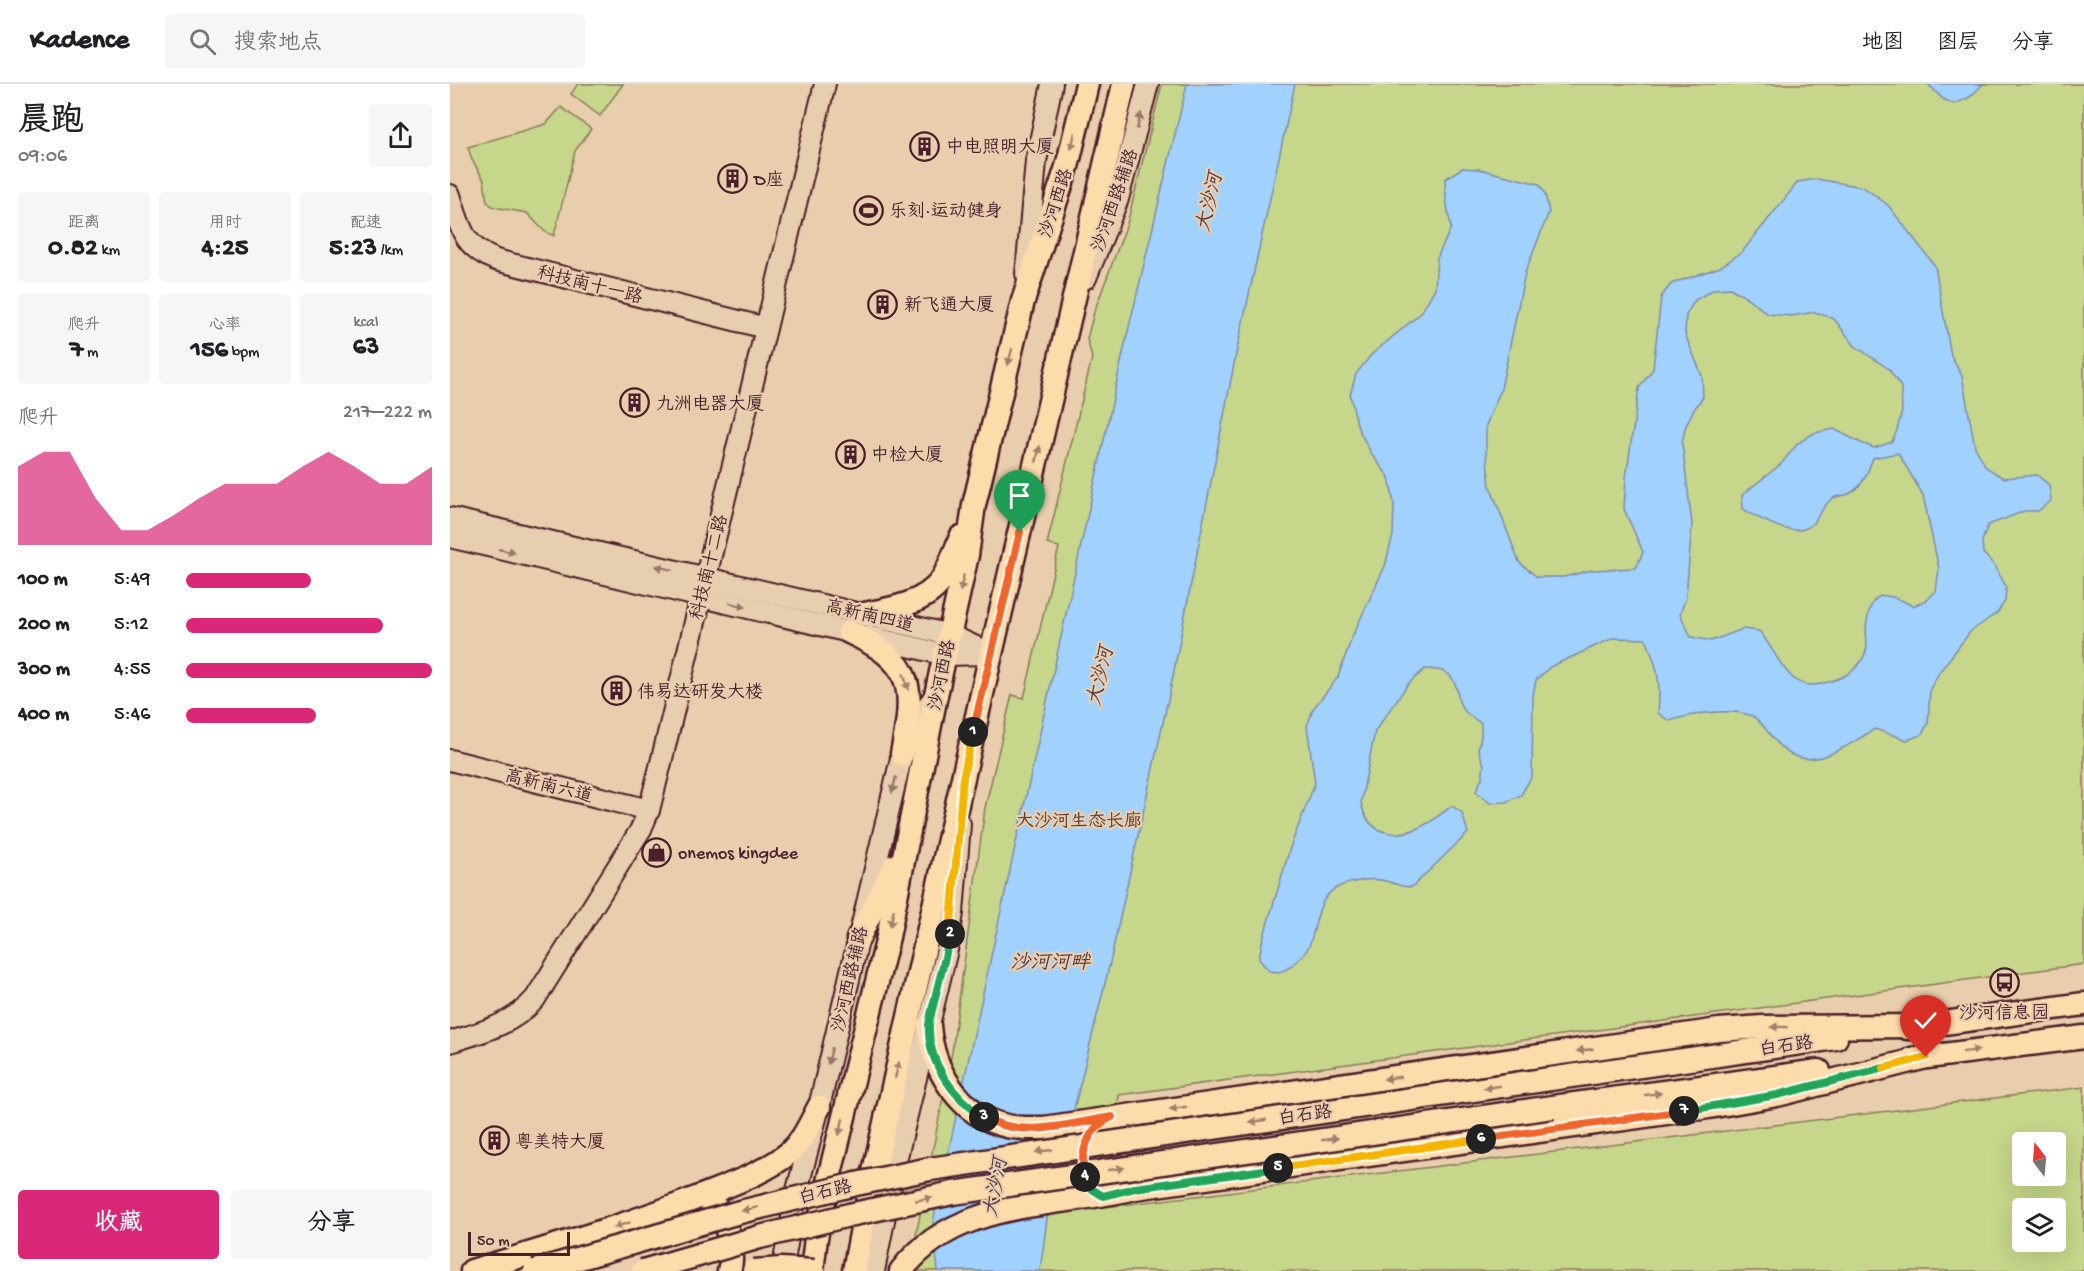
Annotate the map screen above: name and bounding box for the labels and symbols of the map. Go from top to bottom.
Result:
one-way arrow [1135,111,1145,130]
building icon: 中电照明大厦 [909,130,941,162]
one-way arrow [1068,132,1078,150]
place label: 中电照明大厦 [946,137,1054,159]
street label: 沙河西路辅路 [1088,146,1144,255]
building icon: D座 [717,163,749,195]
street label: 沙河西路 [1035,166,1078,241]
water label: 大沙河 [1192,168,1230,235]
place label: D座 [753,170,784,192]
sports icon: 乐刻·运动健身 [852,194,884,226]
place label: 乐刻·运动健身 [889,201,1003,223]
street label: 科技南十一路 [534,262,645,310]
building icon: 新飞通大厦 [867,288,899,320]
place label: 新飞通大厦 [904,295,994,317]
one-way arrow [1004,348,1014,367]
building icon: 九洲电器大厦 [619,387,651,419]
place label: 九洲电器大厦 [656,394,764,416]
building icon: 中检大厦 [834,438,866,470]
place label: 中检大厦 [871,445,943,467]
one-way arrow [1034,445,1044,464]
pin [994,470,1045,532]
street label: 科技南十二路 [686,512,734,623]
one-way arrow [498,546,516,556]
one-way arrow [654,562,673,572]
one-way arrow [956,574,966,593]
street label: 高新南四道 [823,596,916,638]
one-way arrow [728,601,747,610]
street label: 沙河西路 [925,638,961,713]
water label: 大沙河 [1083,642,1121,709]
one-way arrow [901,674,911,692]
building icon: 伟易达研发大楼 [600,675,632,707]
place label: 伟易达研发大楼 [637,682,763,704]
pin: 1 [958,717,988,747]
street label: 高新南六道 [502,765,595,809]
one-way arrow [889,775,899,794]
park label: 大沙河生态长廊 [1016,810,1142,833]
shop icon: onemos kingdee [641,836,673,868]
place label: onemos kingdee [678,844,799,865]
one-way arrow [886,908,896,927]
pin: 2 [935,919,965,949]
street label: 沙河西路辅路 [828,924,874,1035]
water label: 沙河河畔 [1010,951,1091,976]
bus stop icon: 沙河信息园 [1988,967,2020,999]
pin [1900,995,1951,1057]
place label: 沙河信息园 [1959,1003,2049,1025]
one-way arrow [1769,1022,1788,1032]
street label: 白石路 [1758,1032,1815,1062]
one-way arrow [1576,1046,1595,1055]
one-way arrow [1962,1046,1981,1056]
one-way arrow [825,1047,835,1066]
one-way arrow [893,1060,902,1079]
one-way arrow [1383,1073,1402,1083]
one-way arrow [1483,1083,1502,1092]
one-way arrow [1643,1089,1662,1098]
pin: 7 [1669,1096,1699,1126]
street label: 白石路 [1277,1101,1334,1131]
pin: 3 [969,1102,999,1132]
one-way arrow [1169,1104,1188,1113]
one-way arrow [1248,1116,1267,1125]
one-way arrow [835,1118,845,1137]
pin: 6 [1466,1124,1496,1154]
building icon: 粤美特大厦 [478,1125,510,1157]
place label: 粤美特大厦 [515,1131,605,1154]
north arrow [2012,1132,2066,1186]
one-way arrow [1321,1134,1340,1144]
one-way arrow [1034,1147,1053,1156]
water label: 大沙河 [979,1153,1015,1219]
pin: 5 [1263,1153,1293,1183]
pin: 4 [1070,1162,1100,1192]
one-way arrow [1107,1165,1126,1174]
street label: 白石路 [797,1176,854,1210]
one-way arrow [914,1194,933,1203]
one-way arrow [741,1205,759,1215]
one-way arrow [613,1220,631,1230]
scale bar [468,1229,570,1256]

